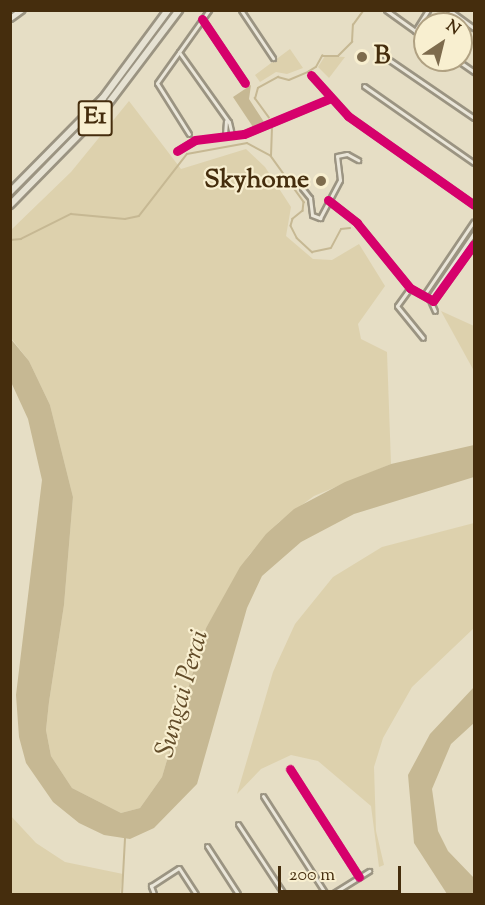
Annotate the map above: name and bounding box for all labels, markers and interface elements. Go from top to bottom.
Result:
north arrow [413,12,473,72]
text: N [441,15,464,42]
place label: B [374,41,390,73]
marker: B [355,50,369,64]
road number: E1 [77,97,113,139]
place label: Skyhome [204,165,309,197]
marker: Skyhome [314,174,328,188]
water label: Sungai Perai [149,626,217,762]
scale bar [281,854,404,892]
text: 200 m [289,863,335,889]

